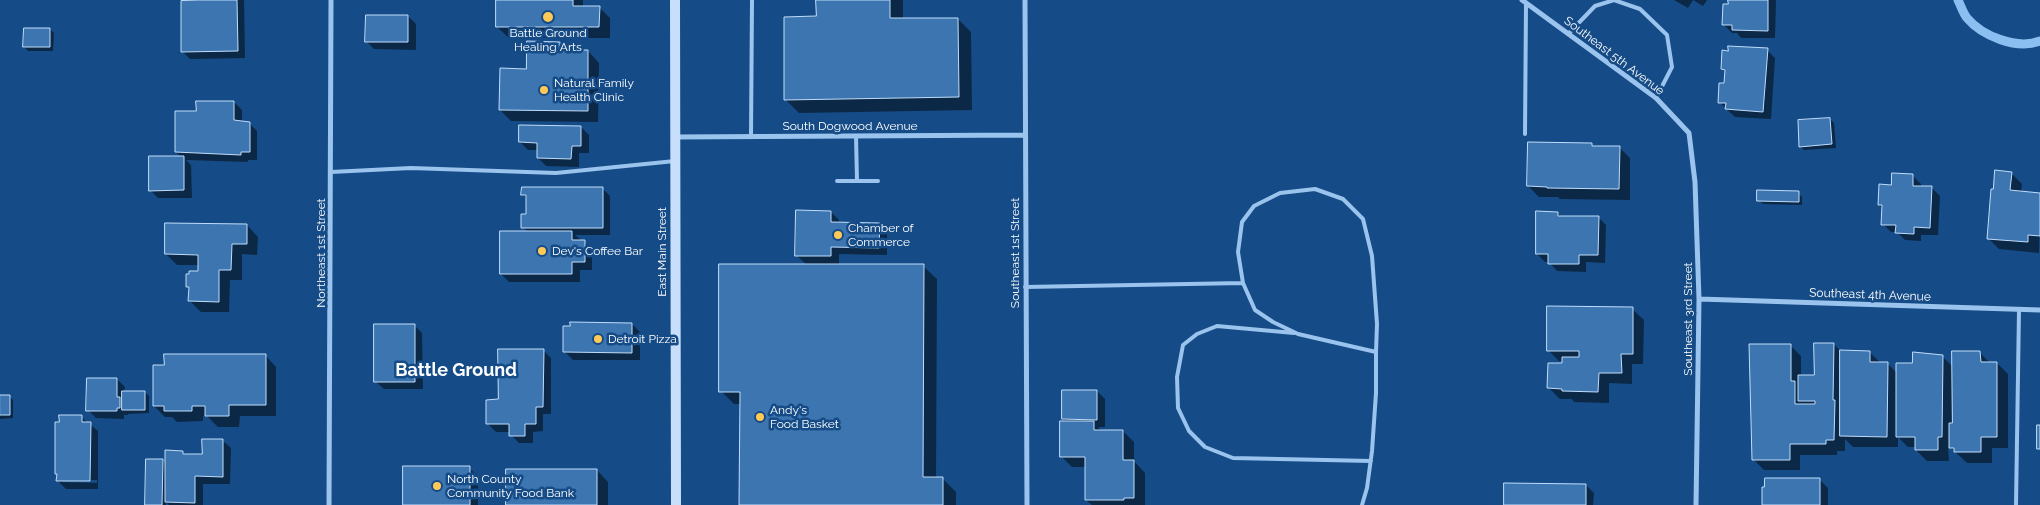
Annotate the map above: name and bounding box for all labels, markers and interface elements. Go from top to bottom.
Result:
marker: Battle Ground Healing Arts [541,10,555,24]
street label: Southeast 5th Avenue [1561,14,1667,98]
place label: Battle Ground Healing Arts [509,26,587,54]
place label: Natural Family Health Clinic [554,76,634,104]
marker: Natural Family Health Clinic [538,84,550,96]
street label: South Dogwood Avenue [782,119,918,133]
street label: Northeast 1st Street [314,198,328,308]
street label: Southeast 1st Street [1008,198,1022,308]
street label: East Main Street [655,207,669,297]
place label: Chamber of Commerce [848,221,914,249]
marker: Chamber of Commerce [832,229,844,241]
place label: Dev's Coffee Bar [552,244,643,258]
marker: Dev's Coffee Bar [536,245,548,257]
street label: Southeast 3rd Street [1681,262,1695,376]
street label: Southeast 4th Avenue [1809,286,1931,304]
place label: Detroit Pizza [608,332,677,346]
marker: Detroit Pizza [592,333,604,345]
district label: Battle Ground [395,360,517,382]
place label: Andy's Food Basket [770,403,839,431]
marker: Andy's Food Basket [754,411,766,423]
place label: North County Community Food Bank [447,472,574,500]
marker: North County Community Food Bank [431,480,443,492]

